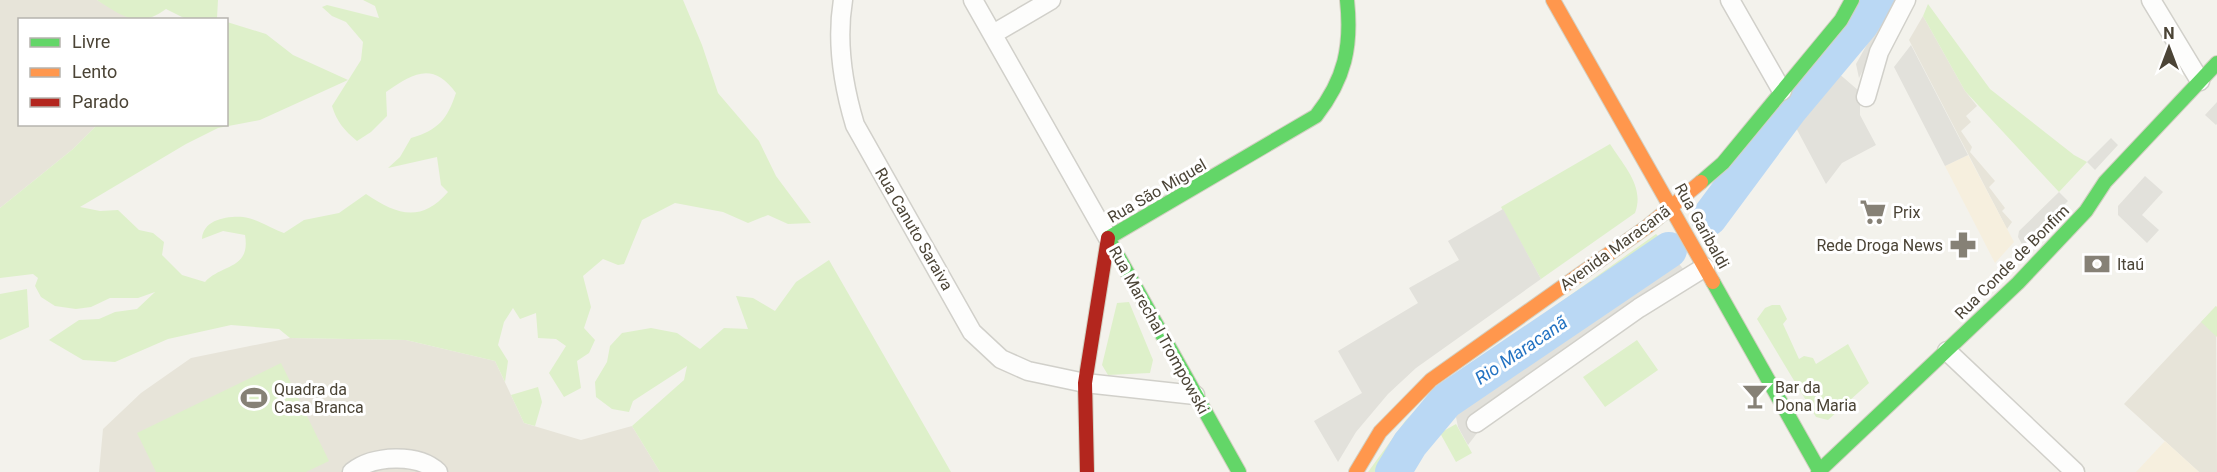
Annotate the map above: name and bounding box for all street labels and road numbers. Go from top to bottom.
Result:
street label: Rua São Miguel [1104,155,1210,227]
street label: Rua Canuto Saraiva [871,164,957,294]
street label: Rua Garibaldi [1671,180,1733,272]
street label: Rua Conde de Bonfim [1951,201,2073,323]
street label: Avenida Maracanã [1556,202,1674,294]
street label: Rua Marechal Trompowski [1105,243,1213,417]

